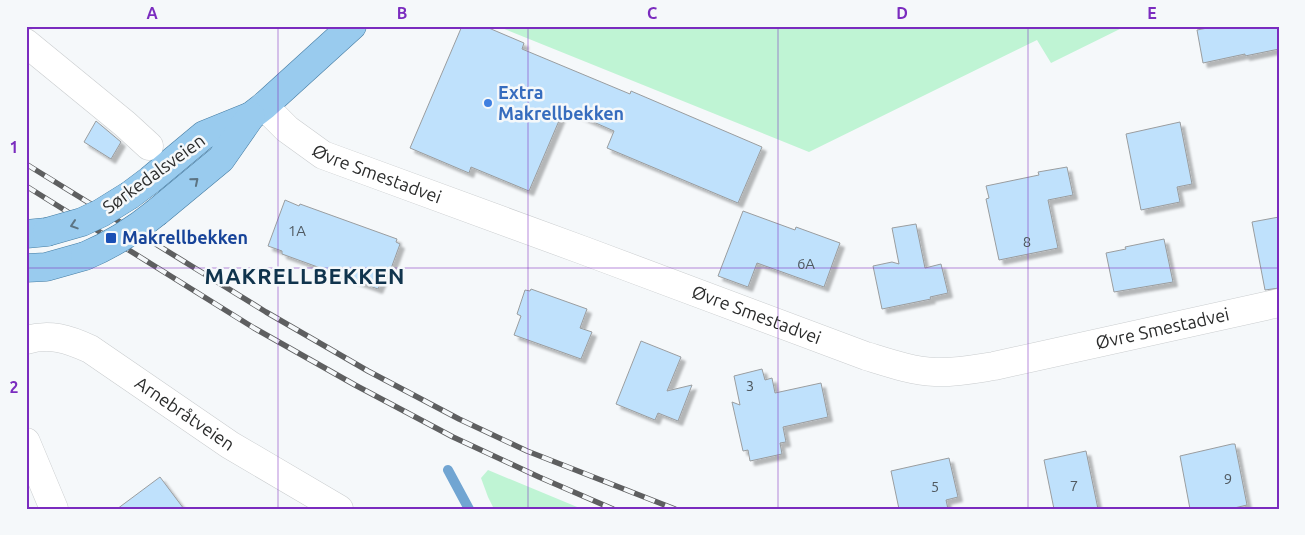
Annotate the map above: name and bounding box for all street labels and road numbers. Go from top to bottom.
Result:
street label: Sørkedalsveien [99,130,208,217]
street label: Øvre Smestadvei [309,140,444,207]
street label: Øvre Smestadvei [689,281,824,347]
street label: Øvre Smestadvei [1094,303,1231,352]
street label: Arnebråtveien [132,372,239,454]

